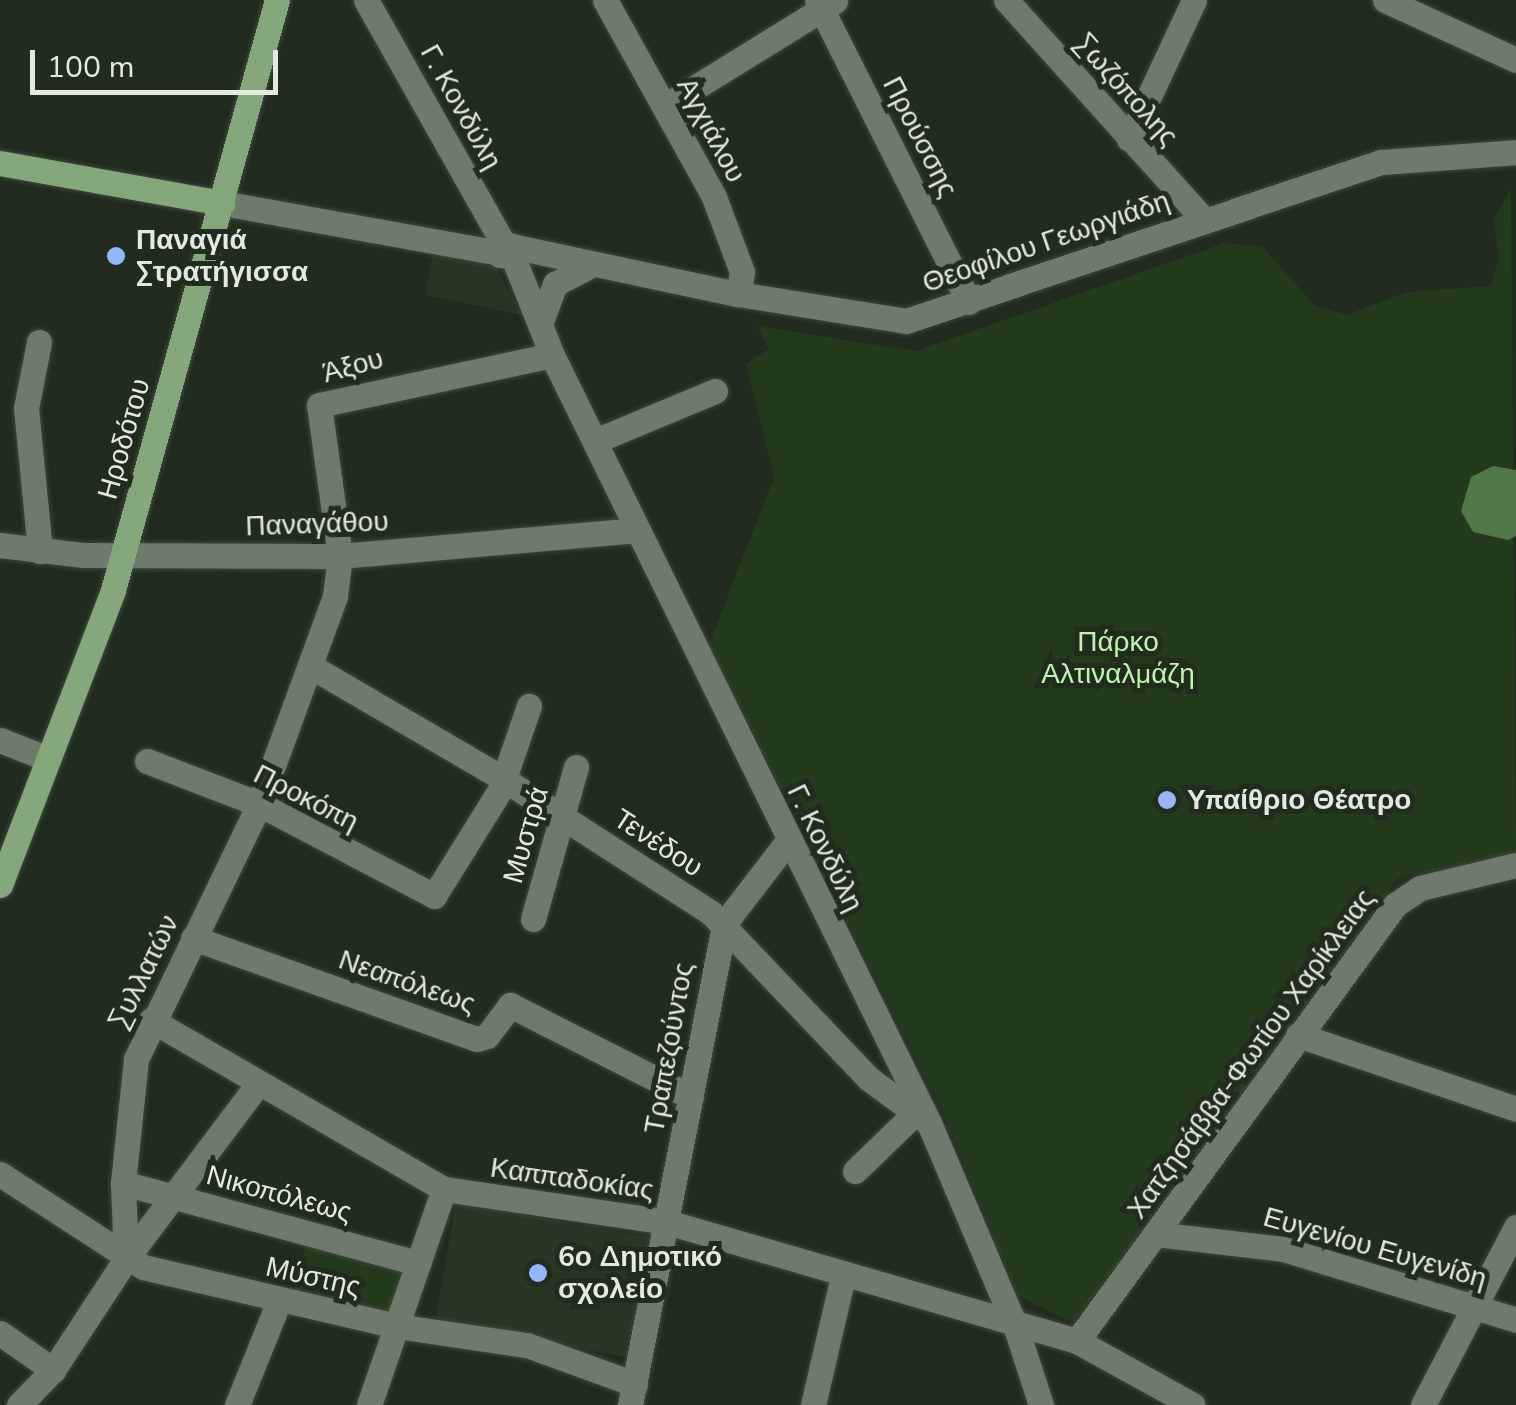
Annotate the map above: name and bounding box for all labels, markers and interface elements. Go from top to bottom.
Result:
street label: Σωζόπολης [1067,27,1185,153]
scale bar [35,30,282,92]
street label: Γ. Κονδύλη [413,39,509,175]
text: 100 m [47,47,134,88]
street label: Προύσσης [875,71,965,203]
street label: Αγχιάλου [669,72,753,188]
street label: Θεοφίλου Γεωργιάδη [918,184,1174,300]
place label: Παναγιά Στρατήγισσα [136,223,308,289]
marker: Παναγιά Στρατήγισσα [105,245,127,267]
street label: Άξου [319,342,387,390]
street label: Ηροδότου [91,375,157,503]
street label: Παναγάθου [245,505,389,543]
park label: Πάρκο Αλτιναλμάζη [1041,625,1195,691]
street label: Προκόπη [248,757,364,839]
street label: Γ. Κονδύλη [780,779,870,917]
street label: Μυστρά [496,783,556,887]
place label: Υπαίθριο Θέατρο [1187,783,1411,817]
marker: Υπαίθριο Θέατρο [1156,789,1178,811]
street label: Τενέδου [607,802,709,884]
street label: Χατζησάββα-Φωτίου Χαρίκλειας [1120,883,1382,1225]
street label: Συλλατών [102,910,186,1034]
street label: Νεαπόλεως [334,943,480,1021]
street label: Τραπεζούντος [637,960,701,1136]
street label: Καππαδοκίας [488,1151,656,1207]
street label: Νικοπόλεως [203,1158,355,1230]
street label: Ευγενίου Ευγενίδη [1260,1200,1490,1296]
place label: 6ο Δημοτικό σχολείο [558,1240,722,1306]
street label: Μύστης [262,1250,364,1304]
marker: 6ο Δημοτικό σχολείο [527,1262,549,1284]

